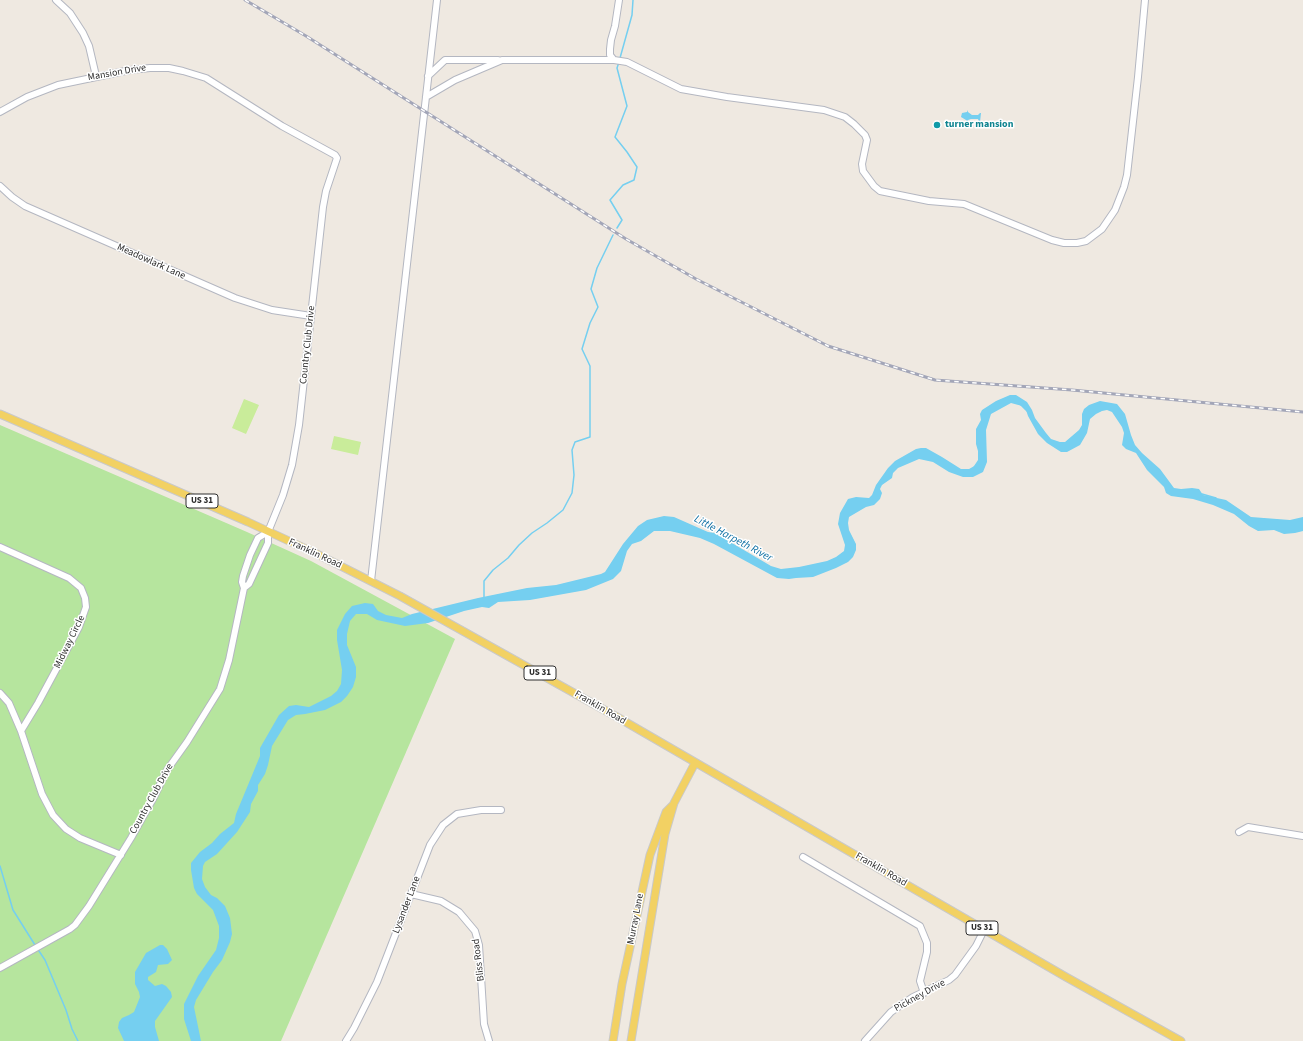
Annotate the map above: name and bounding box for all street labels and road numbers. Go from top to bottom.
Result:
street label: Mansion Drive [87,62,147,84]
street label: Meadowlark Lane [115,242,187,282]
street label: Country Club Drive [298,305,318,385]
road number: US 31 [186,494,218,508]
street label: Franklin Road [286,536,344,572]
street label: Midway Circle [52,613,88,671]
road number: US 31 [524,666,556,680]
street label: Franklin Road [572,688,628,728]
street label: Country Club Drive [128,762,176,836]
street label: Franklin Road [853,850,909,890]
street label: Lysander Lane [391,875,423,935]
street label: Murray Lane [625,893,647,945]
road number: US 31 [966,921,998,935]
street label: Bliss Road [470,938,488,982]
street label: Pickney Drive [892,977,948,1015]

